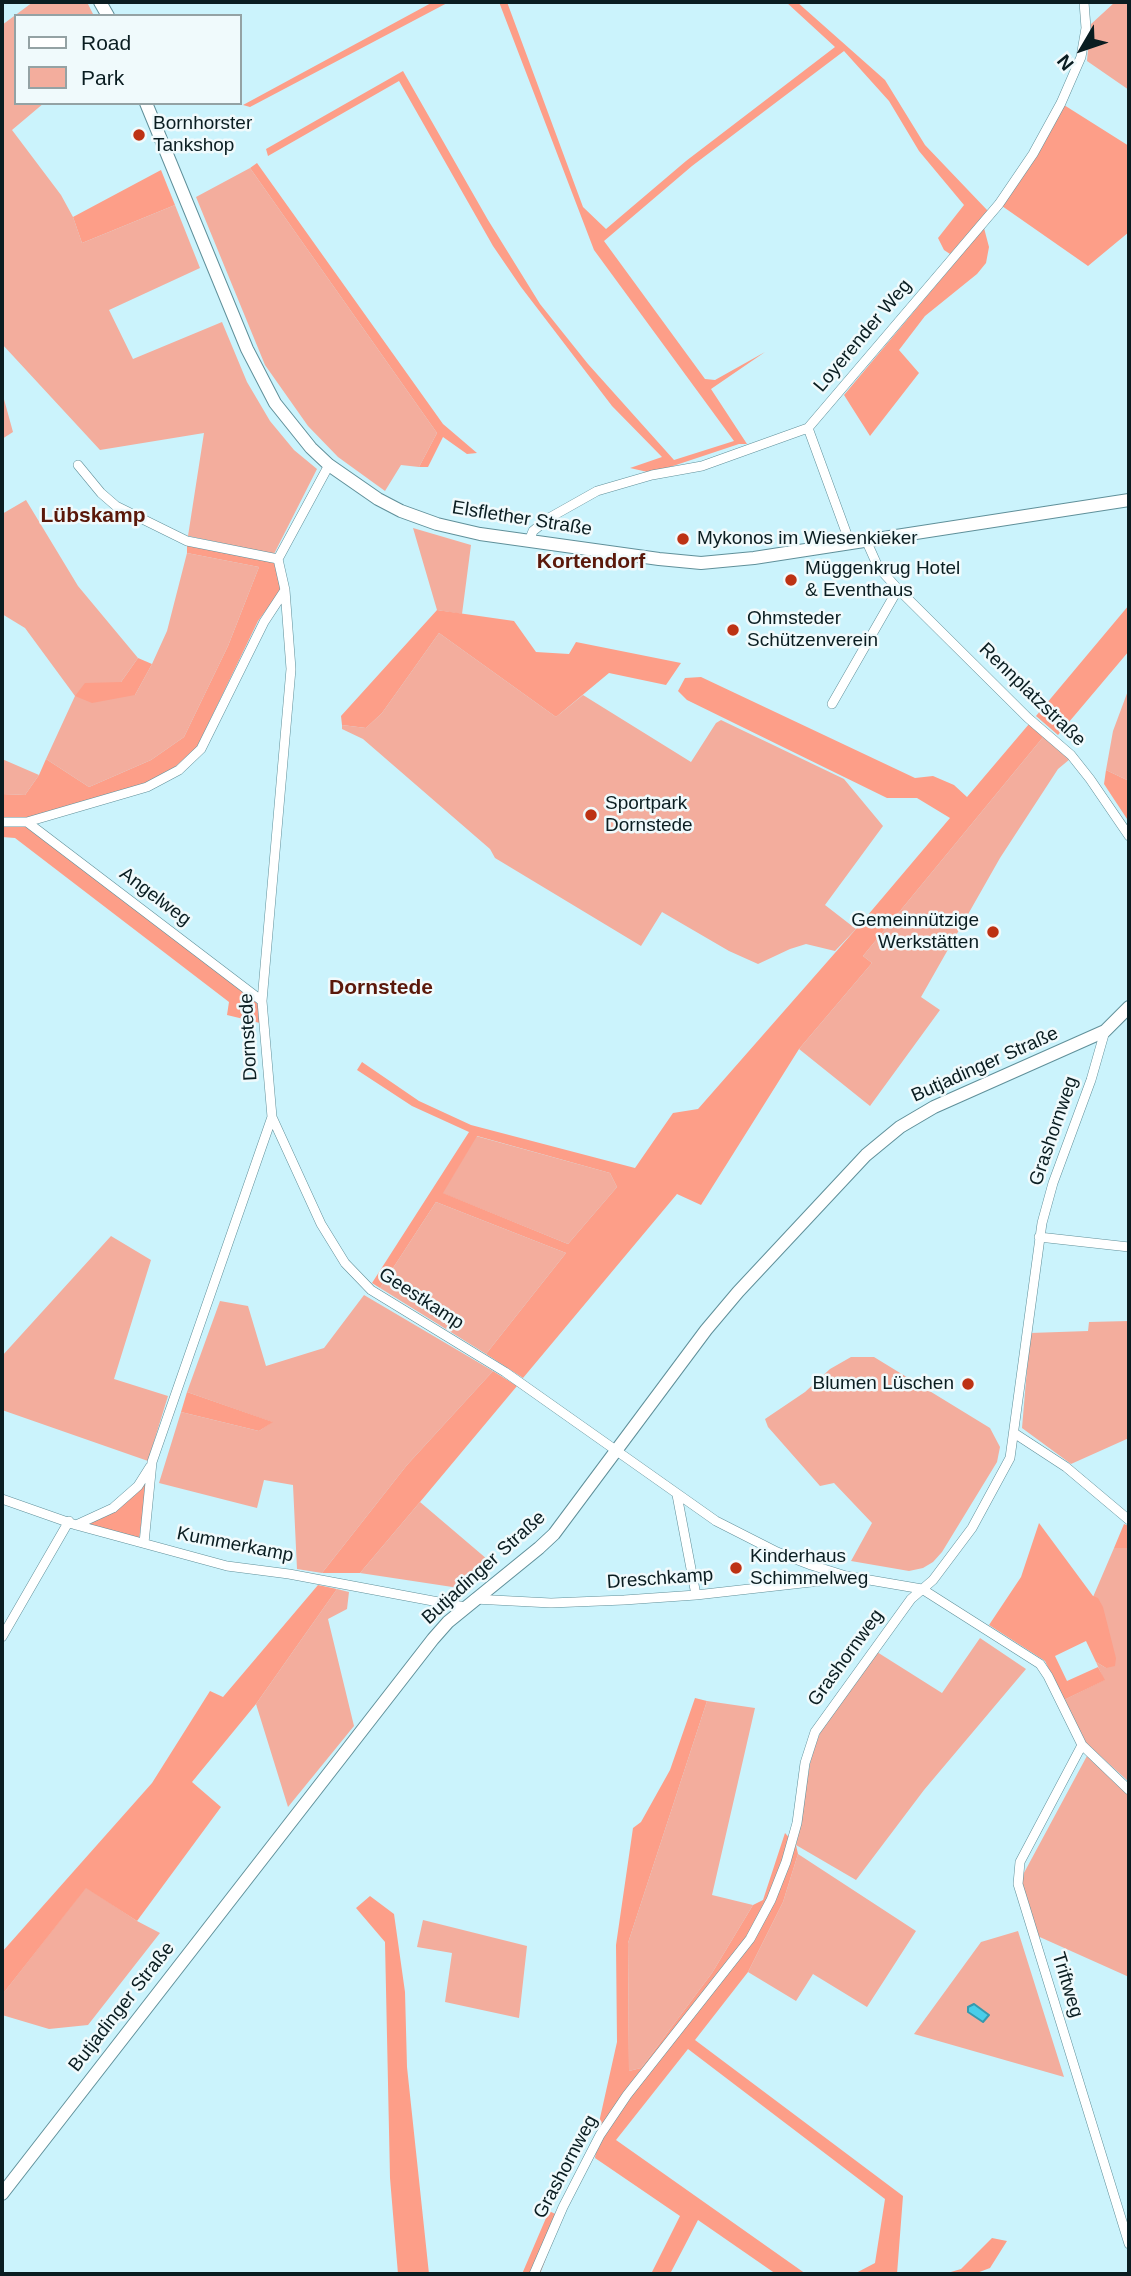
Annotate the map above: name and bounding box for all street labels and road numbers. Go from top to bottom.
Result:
street label: Loyerender Weg [809,275,917,397]
street label: Elsflether Straße [450,497,594,541]
street label: Rennplatzstraße [974,638,1090,752]
street label: Angelweg [115,863,195,931]
street label: Dornstede [235,993,263,1081]
street label: Butjadinger Straße [908,1022,1062,1108]
street label: Grashornweg [1025,1073,1083,1189]
street label: Geestkamp [374,1263,468,1335]
street label: Butjadinger Straße [418,1507,550,1629]
street label: Kummerkamp [175,1523,295,1567]
street label: Dreschkamp [606,1564,714,1594]
street label: Grashornweg [803,1605,889,1711]
street label: Butjadinger Straße [64,1938,180,2076]
street label: Triftweg [1046,1950,1088,2020]
street label: Grashornweg [529,2111,603,2223]

